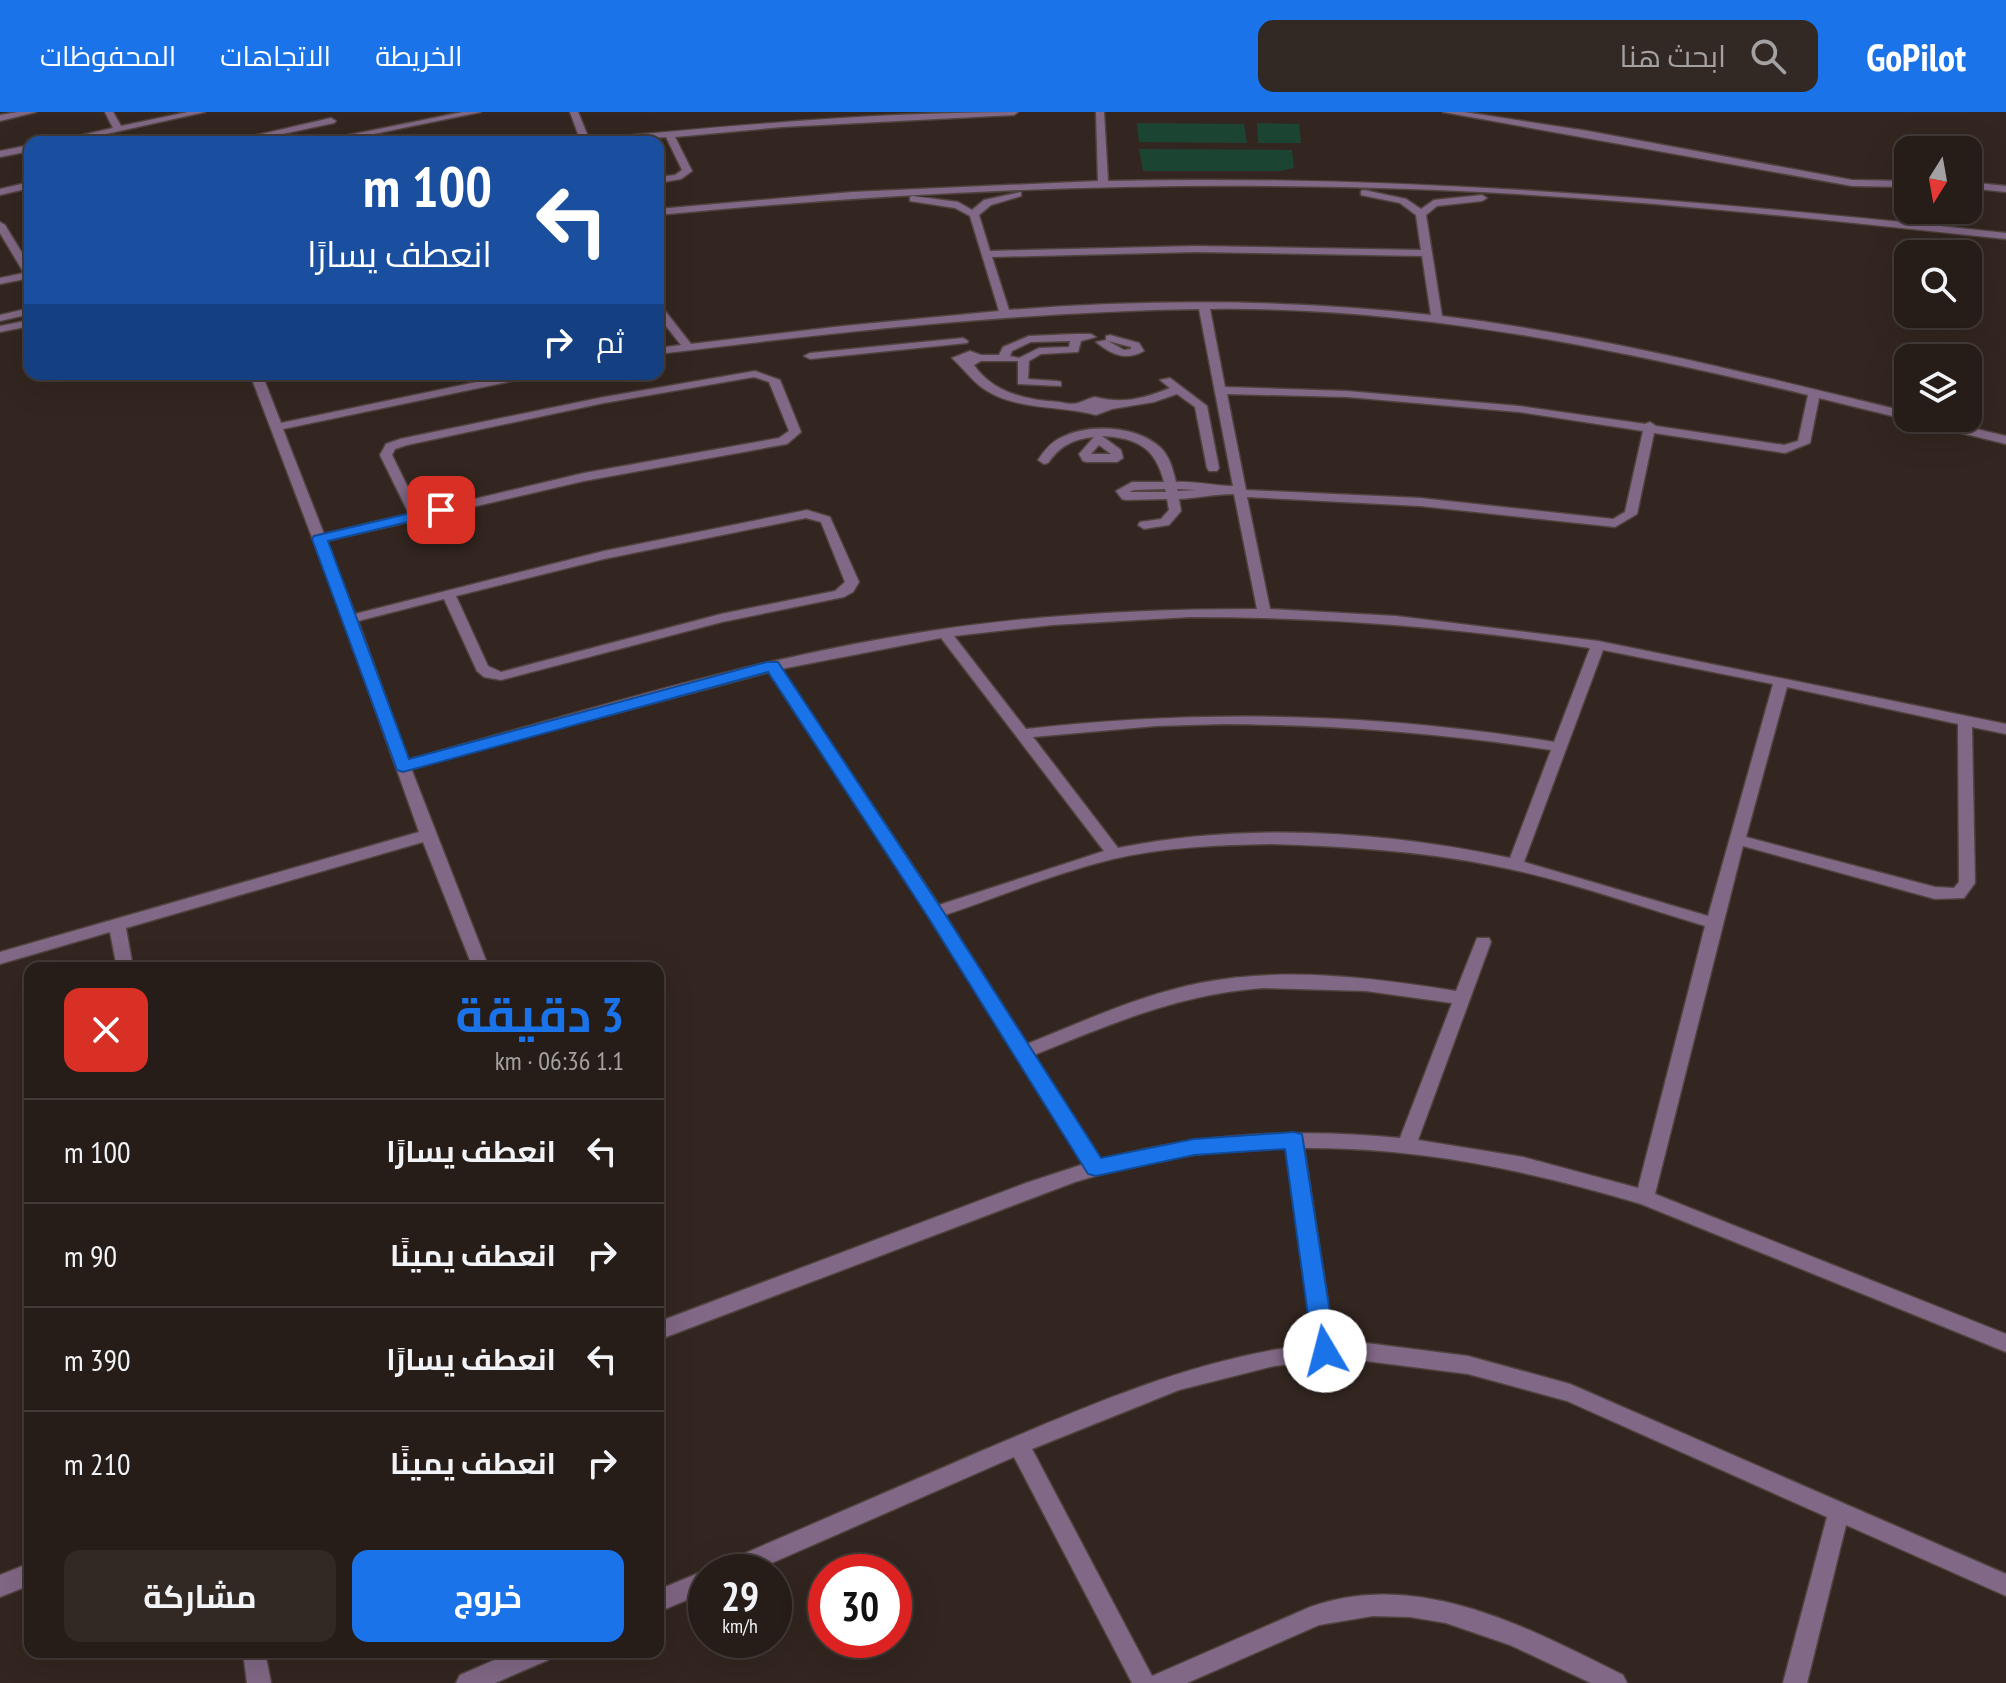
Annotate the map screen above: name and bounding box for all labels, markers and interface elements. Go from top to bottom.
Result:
search box [1258,20,1818,92]
text: GoPilot [1866,32,1966,81]
icon: search [1746,34,1790,78]
text: ابحث هنا [1620,36,1726,75]
text: المحفوظات [40,37,176,74]
text: الاتجاهات [220,37,331,74]
text: الخريطة [375,37,463,74]
north arrow [1894,136,1982,224]
map controls [1894,136,1982,432]
text: 100 m [363,150,492,222]
icon: left [520,168,624,272]
text: انعطف يسارًا [307,230,492,277]
button: search [1894,240,1982,328]
icon: right [536,320,580,364]
text: ثم [596,322,624,361]
button: layers [1894,344,1982,432]
pin [407,476,475,544]
icon: arrive [419,488,463,532]
text: 3 دقيقة [456,983,624,1045]
button: close [64,988,148,1072]
text: 1.1 km · 06:36 [495,1044,624,1077]
icon: left [580,1129,624,1173]
text: انعطف يسارًا [386,1131,556,1170]
text: 100 m [64,1132,130,1171]
icon: right [580,1233,624,1277]
text: انعطف يمينًا [390,1235,556,1274]
text: 90 m [64,1236,117,1275]
position arrow [1283,1309,1367,1393]
icon: left [580,1337,624,1381]
text: انعطف يسارًا [386,1339,556,1378]
text: 390 m [64,1340,130,1379]
icon: right [580,1441,624,1485]
text: انعطف يمينًا [390,1443,556,1482]
text: 210 m [64,1444,130,1483]
button: مشاركة [64,1550,336,1642]
button: خروج [352,1550,624,1642]
speed limit sign: 30 [808,1554,912,1658]
text: 29 [721,1570,759,1622]
text: km/h [722,1613,758,1639]

